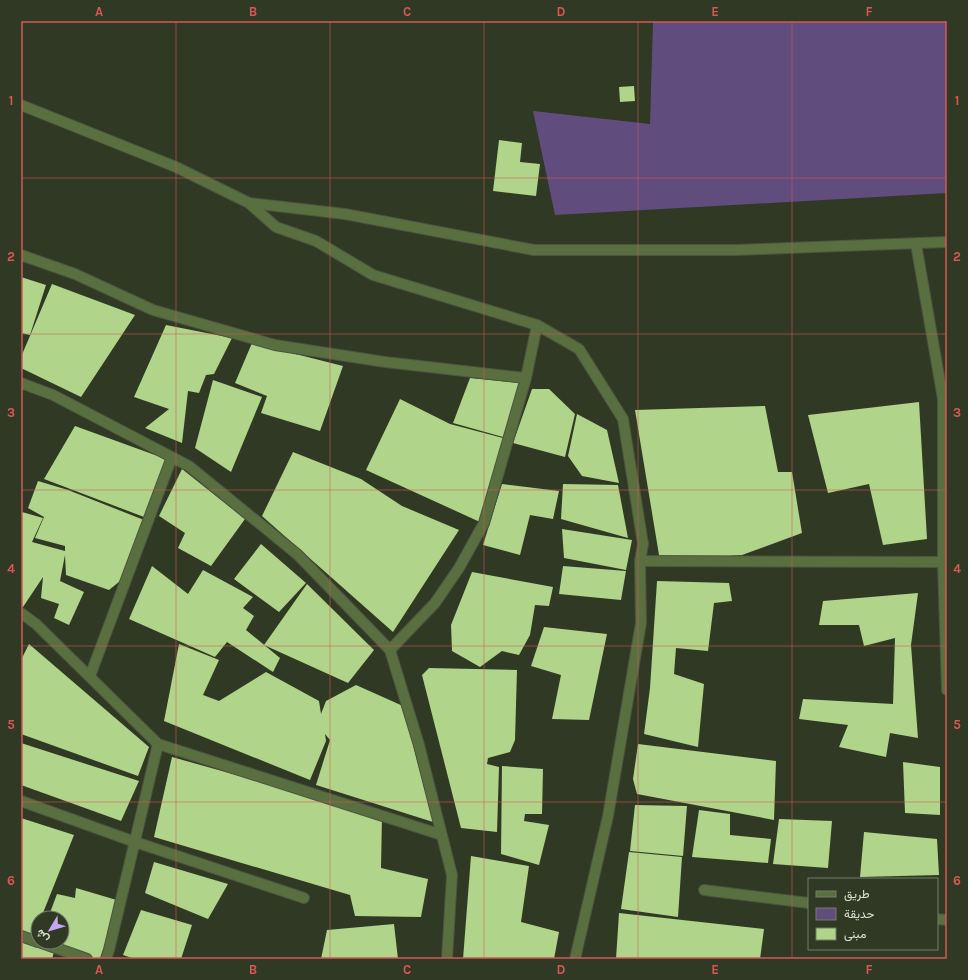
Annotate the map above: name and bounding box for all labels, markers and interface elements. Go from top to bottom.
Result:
text: A [95,4,103,19]
text: B [249,4,257,19]
text: C [403,4,411,19]
text: D [557,4,566,19]
text: E [711,4,719,19]
text: F [865,4,873,19]
text: 1 [9,93,13,108]
text: 1 [955,93,959,108]
text: 2 [7,249,15,264]
text: 2 [953,249,961,264]
text: 3 [7,405,15,420]
text: 3 [953,405,961,420]
text: 4 [7,561,15,576]
text: 4 [953,561,961,576]
text: 5 [7,717,15,732]
text: 5 [953,717,961,732]
text: 6 [7,873,15,888]
text: 6 [953,873,961,888]
legend [808,878,938,950]
text: طريق [844,887,870,902]
text: حديقة [844,907,874,921]
north arrow [30,910,70,950]
text: ش [33,927,52,945]
text: مبنى [844,927,866,942]
text: A [95,962,103,977]
text: B [249,962,257,977]
text: C [403,962,411,977]
text: D [557,962,566,977]
text: E [711,962,719,977]
text: F [865,962,873,977]

